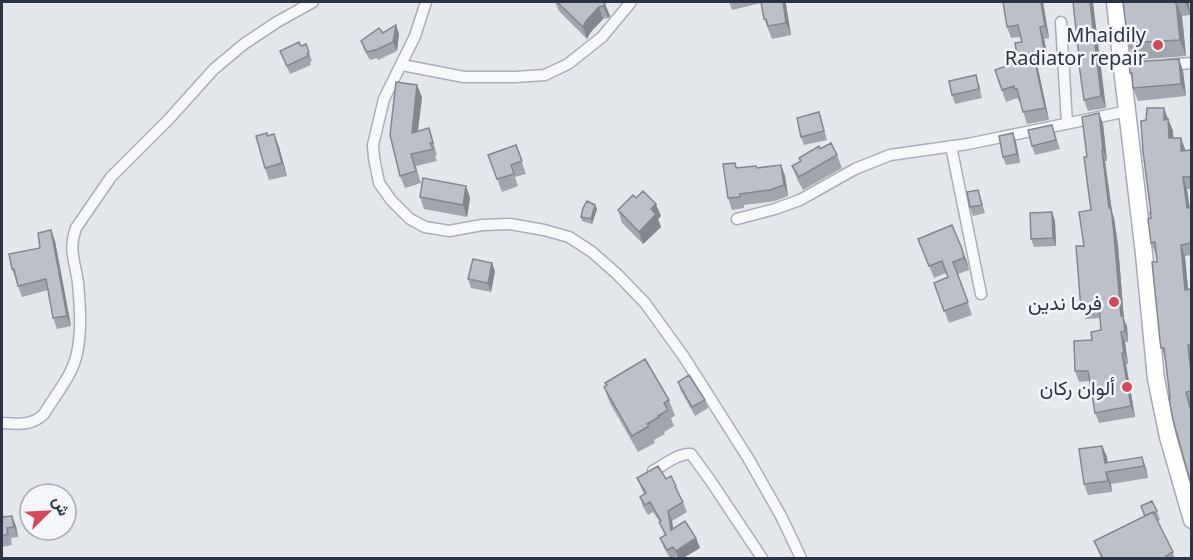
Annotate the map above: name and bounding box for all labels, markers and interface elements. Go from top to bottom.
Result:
place label: Mhaidily Radiator repair [1005,21,1147,71]
marker: Mhaidily Radiator repair [1151,38,1165,52]
place label: فرما ندين [1028,289,1102,316]
marker: فرما ندين [1107,295,1121,309]
place label: ألوان ركان [1040,374,1115,401]
marker: ألوان ركان [1120,380,1134,394]
north arrow [18,482,78,542]
text: ش [48,493,76,519]

